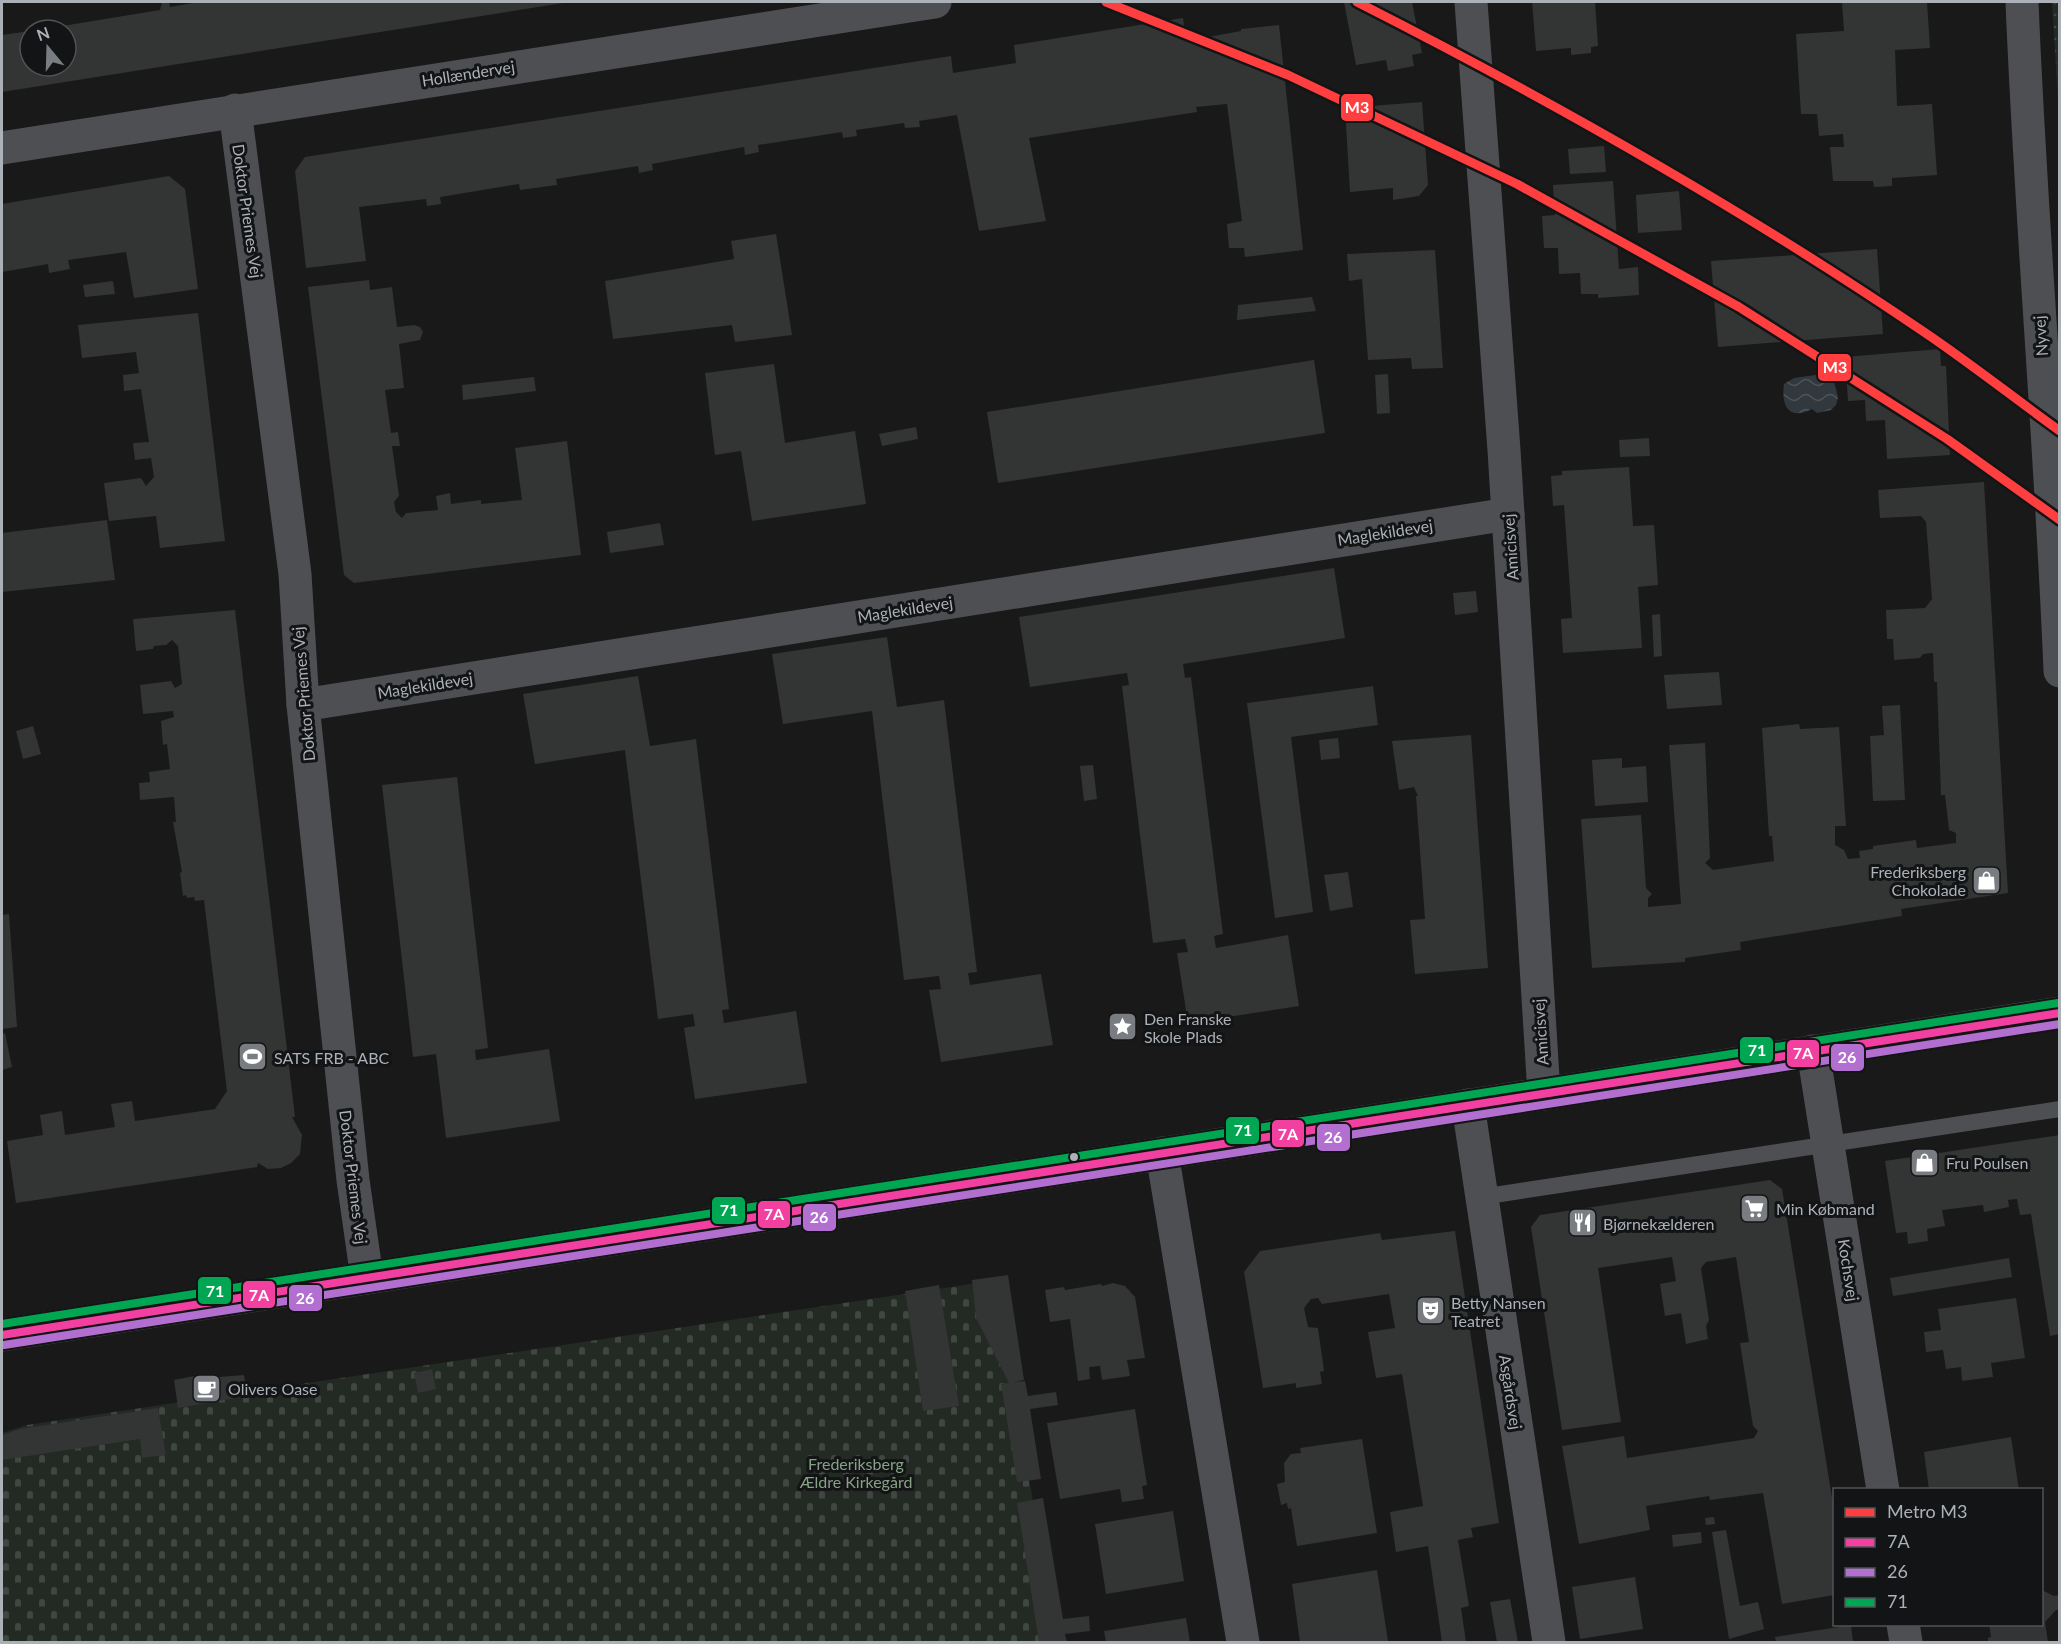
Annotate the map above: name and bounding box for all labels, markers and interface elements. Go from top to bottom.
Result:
north arrow [18,18,78,78]
text: N [34,22,52,44]
street label: Hollændervej [420,56,516,90]
line badge: M3 [1340,93,1374,122]
text: M3 [1345,97,1369,116]
street label: Doktor Priemes Vej [229,143,267,279]
street label: Nyvej [2029,315,2051,357]
line badge: M3 [1817,353,1852,382]
text: M3 [1823,357,1847,376]
street label: Amicisvej [1498,513,1522,581]
street label: Maglekildevej [1336,515,1434,549]
street label: Maglekildevej [856,592,954,626]
street label: Doktor Priemes Vej [288,626,318,762]
street label: Maglekildevej [376,668,474,702]
place label: Frederiksberg Chokolade [1870,862,1966,899]
shop icon: Frederiksberg Chokolade [1971,864,2003,896]
street label: Amicisvej [1528,998,1552,1066]
place label: Den Franske Skole Plads [1144,1009,1232,1046]
place icon: Den Franske Skole Plads [1107,1011,1139,1043]
line badge: 71 [1739,1036,1774,1064]
line badge: 7A [1786,1039,1820,1068]
text: 71 [1748,1040,1766,1059]
sports icon: SATS FRB - ABC [237,1041,269,1073]
text: 7A [1793,1043,1814,1062]
line badge: 26 [1830,1043,1865,1072]
text: 26 [1838,1047,1856,1066]
place label: SATS FRB - ABC [274,1048,390,1067]
street label: Doktor Priemes Vej [336,1109,372,1245]
line badge: 71 [1225,1116,1260,1145]
line badge: 7A [1271,1119,1305,1148]
text: 71 [1234,1120,1252,1139]
line badge: 26 [1316,1123,1351,1152]
text: 7A [1278,1124,1299,1143]
text: 26 [1324,1127,1342,1146]
shop icon: Fru Poulsen [1909,1146,1941,1178]
unlabelled marker [1068,1151,1080,1163]
place label: Fru Poulsen [1946,1153,2028,1172]
supermarket icon: Min Købmand [1739,1192,1771,1224]
line badge: 71 [711,1196,746,1225]
place label: Min Købmand [1776,1199,1875,1218]
text: 71 [720,1200,738,1219]
line badge: 7A [757,1200,791,1229]
line badge: 26 [802,1203,837,1232]
text: 7A [764,1204,785,1223]
text: 26 [810,1207,828,1226]
restaurant icon: Bjørnekælderen [1566,1207,1598,1239]
place label: Bjørnekælderen [1603,1214,1714,1233]
street label: Kochsvej [1835,1238,1863,1302]
line badge: 71 [197,1276,232,1305]
line badge: 7A [242,1280,276,1309]
text: 71 [206,1281,224,1300]
line badge: 26 [288,1284,323,1312]
text: 7A [249,1285,270,1304]
text: 26 [296,1288,314,1307]
place label: Betty Nansen Teatret [1451,1293,1546,1330]
theatre icon: Betty Nansen Teatret [1414,1295,1446,1327]
street label: Asgårdsvej [1496,1353,1526,1431]
cafe icon: Olivers Oase [191,1372,223,1404]
place label: Olivers Oase [228,1379,317,1398]
park label: Frederiksberg Ældre Kirkegård [799,1454,912,1491]
legend [1833,1488,2043,1626]
text: Metro M3 [1887,1500,1967,1522]
text: 7A [1887,1530,1910,1552]
text: 26 [1887,1560,1908,1582]
text: 71 [1887,1590,1908,1612]

